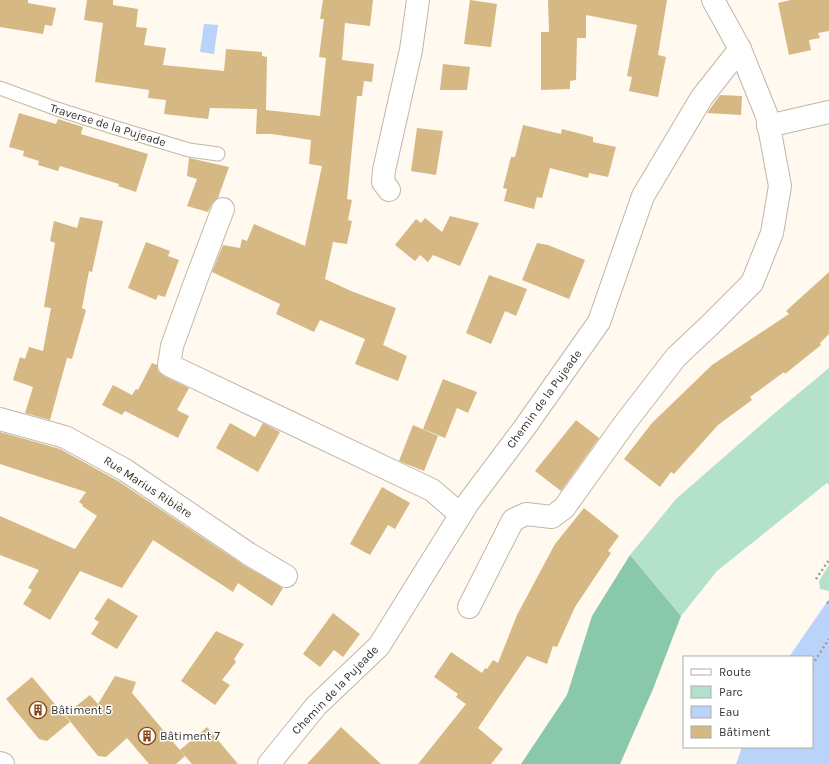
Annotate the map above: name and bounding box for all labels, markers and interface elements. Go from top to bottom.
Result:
street label: Traverse de la Pujeade [48,101,168,149]
street label: Chemin de la Pujeade [504,347,584,451]
street label: Rue Marius Ribière [101,453,195,521]
street label: Chemin de la Pujeade [289,643,381,737]
legend [683,656,813,748]
text: Route [719,665,751,679]
text: Parc [719,685,743,699]
building icon: Bâtiment 5 [28,700,48,720]
place label: Bâtiment 5 [51,703,112,717]
text: Eau [719,705,740,719]
text: Bâtiment [719,725,771,739]
building icon: Bâtiment 7 [137,726,157,746]
place label: Bâtiment 7 [160,729,220,743]

